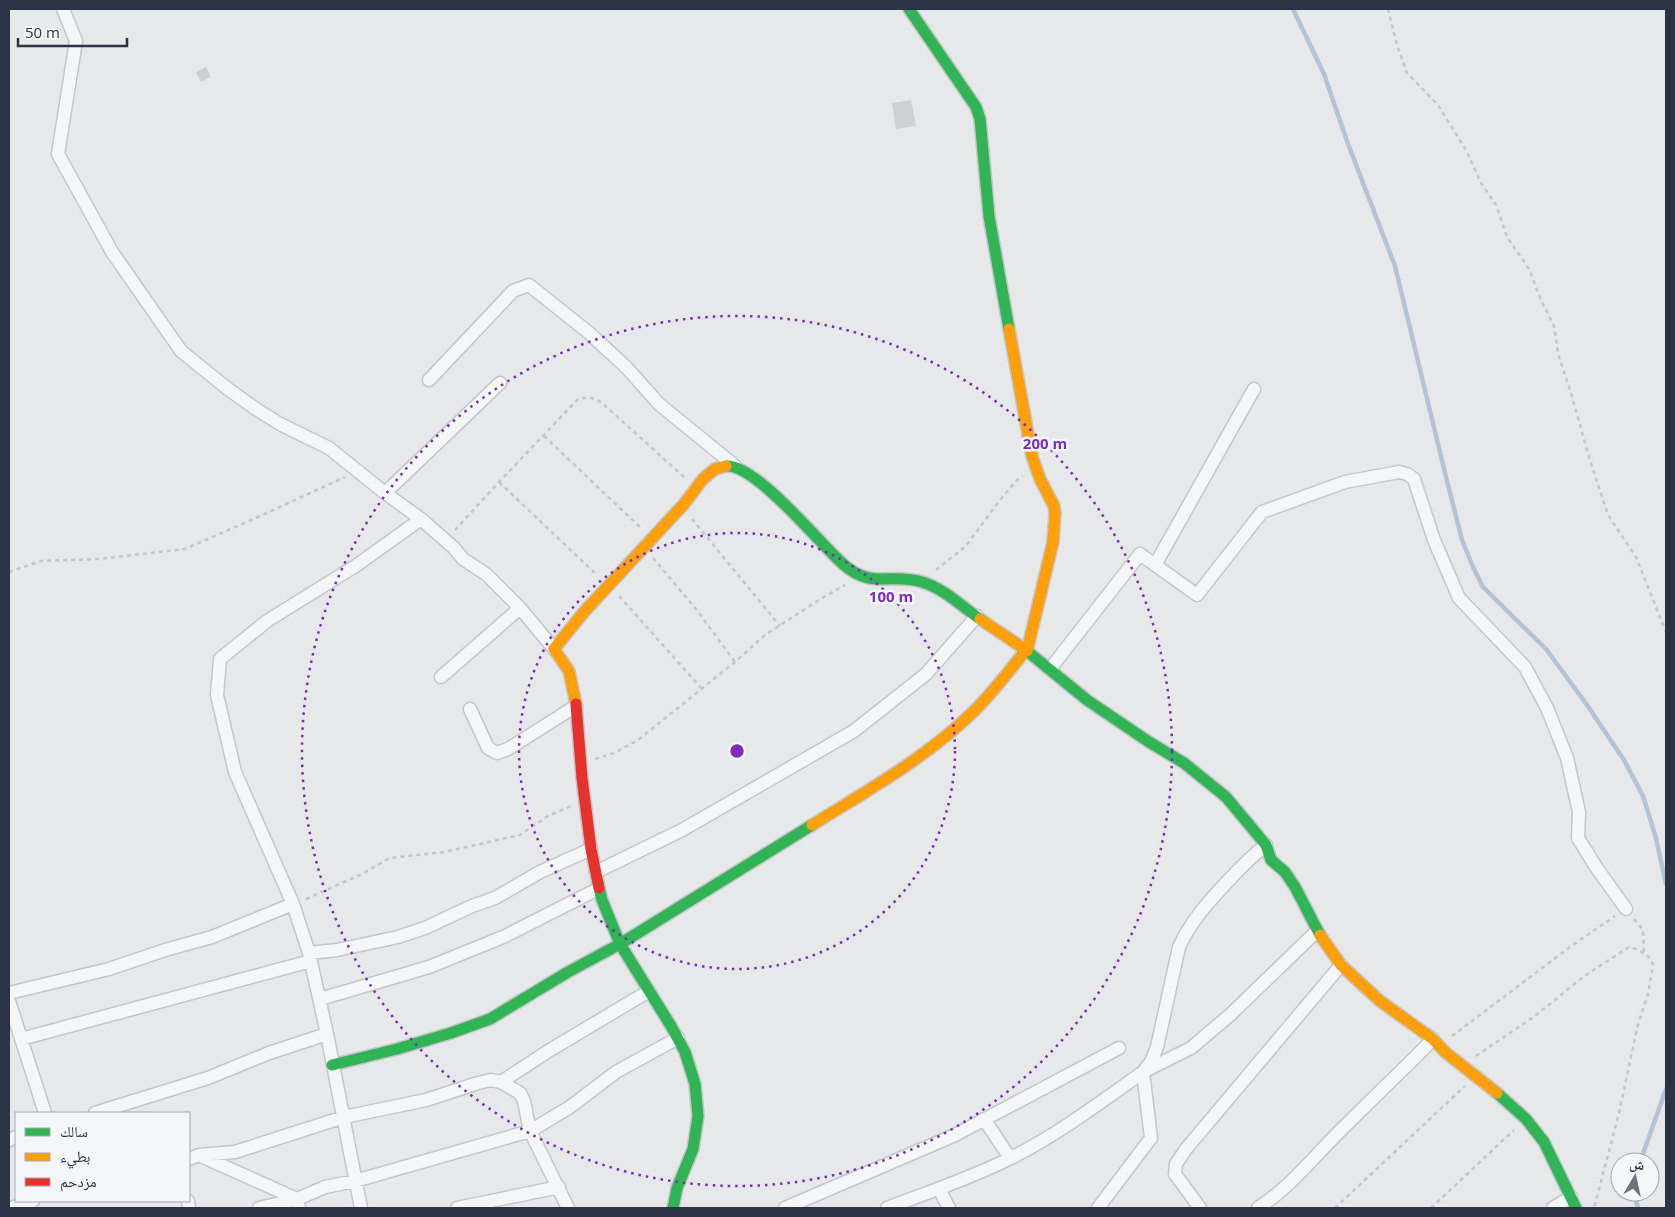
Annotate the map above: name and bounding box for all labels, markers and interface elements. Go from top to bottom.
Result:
scale bar [18,15,126,47]
text: 50 m [25,22,60,42]
text: 200 m [1023,433,1067,453]
text: 100 m [869,586,913,606]
centre of rings [728,742,746,760]
legend [15,1112,190,1202]
text: سالك [60,1121,88,1141]
text: بطيء [60,1146,90,1169]
north arrow [1610,1152,1660,1202]
text: ش [1628,1153,1646,1174]
text: مزدحم [60,1171,97,1192]

